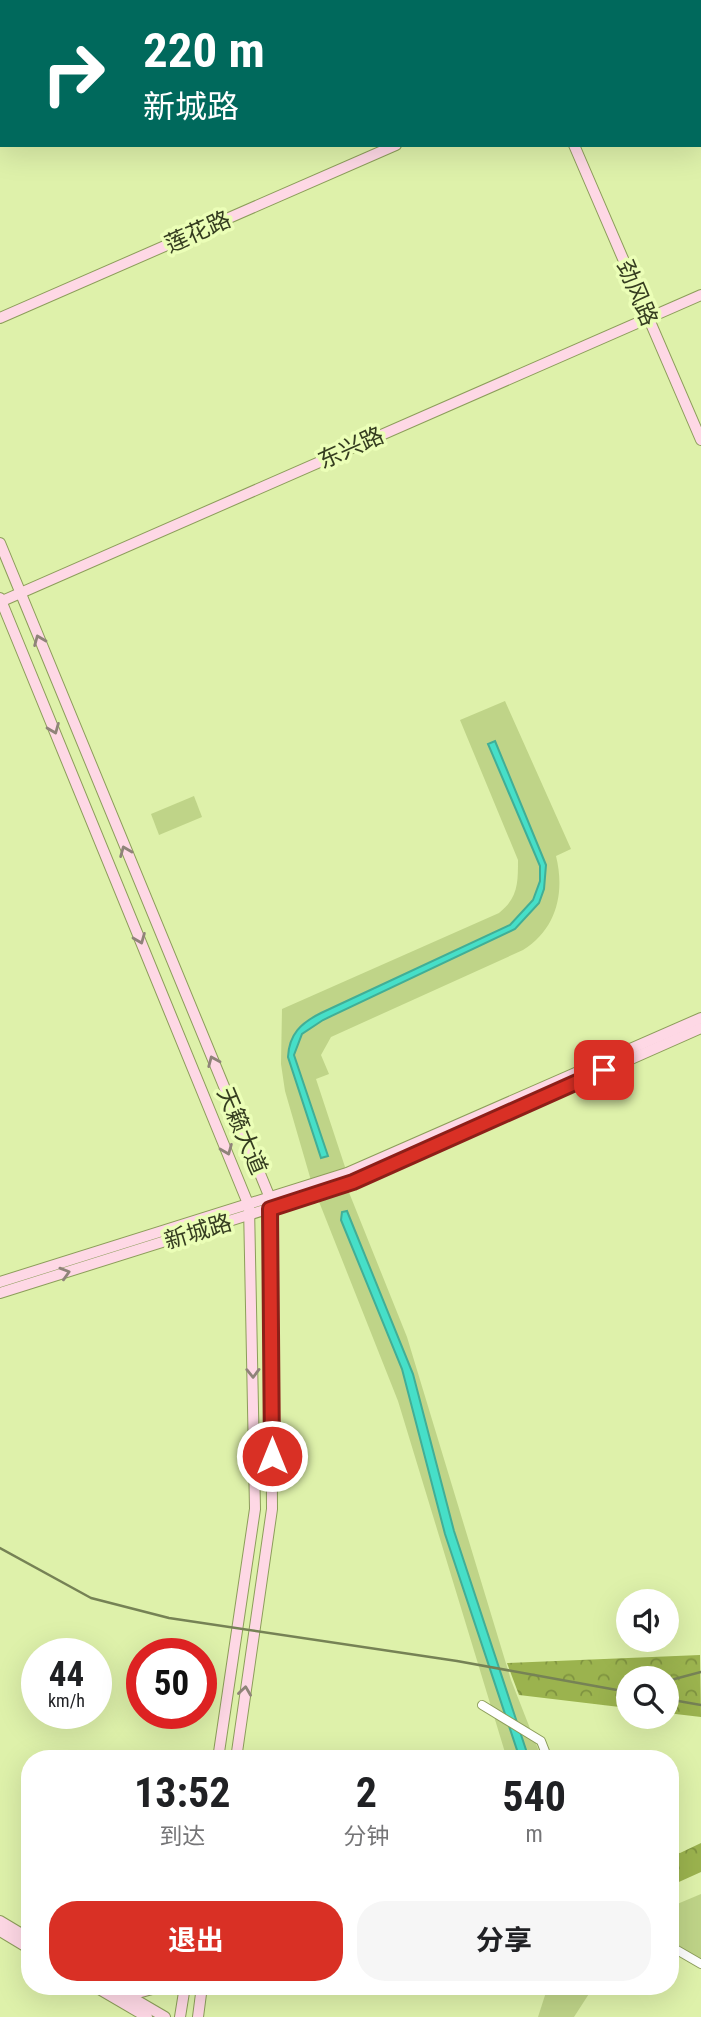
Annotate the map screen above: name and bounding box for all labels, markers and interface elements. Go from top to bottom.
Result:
text: 220 m [143,22,265,79]
icon: right [28,28,119,119]
text: 新城路 [143,88,239,126]
street label: 莲花路 [161,206,235,258]
street label: 劲风路 [611,256,663,330]
street label: 东兴路 [314,422,388,474]
one-way arrow [34,635,48,647]
one-way arrow [45,722,59,734]
one-way arrow [120,845,134,857]
one-way arrow [132,933,146,945]
pin [574,1040,634,1100]
icon: arrive [585,1051,623,1089]
one-way arrow [207,1055,221,1067]
street label: 天籁大道 [212,1083,272,1179]
one-way arrow [218,1143,232,1155]
street label: 新城路 [161,1209,235,1255]
one-way arrow [59,1267,71,1282]
one-way arrow [245,1368,261,1379]
position arrow [235,1419,309,1493]
map controls [616,1589,679,1729]
button: sound [616,1589,679,1652]
speed limit sign: 50 [126,1638,217,1729]
text: 44 [49,1654,84,1695]
button: search [616,1666,679,1729]
one-way arrow [238,1685,253,1697]
text: km/h [48,1690,85,1711]
text: 13:52 [134,1768,230,1817]
text: 2 [356,1768,377,1817]
text: 540 [502,1772,566,1821]
text: m [525,1821,543,1848]
text: 到达 [159,1823,205,1850]
text: 分钟 [343,1823,389,1850]
button: 退出 [49,1901,343,1981]
button: 分享 [357,1901,651,1981]

